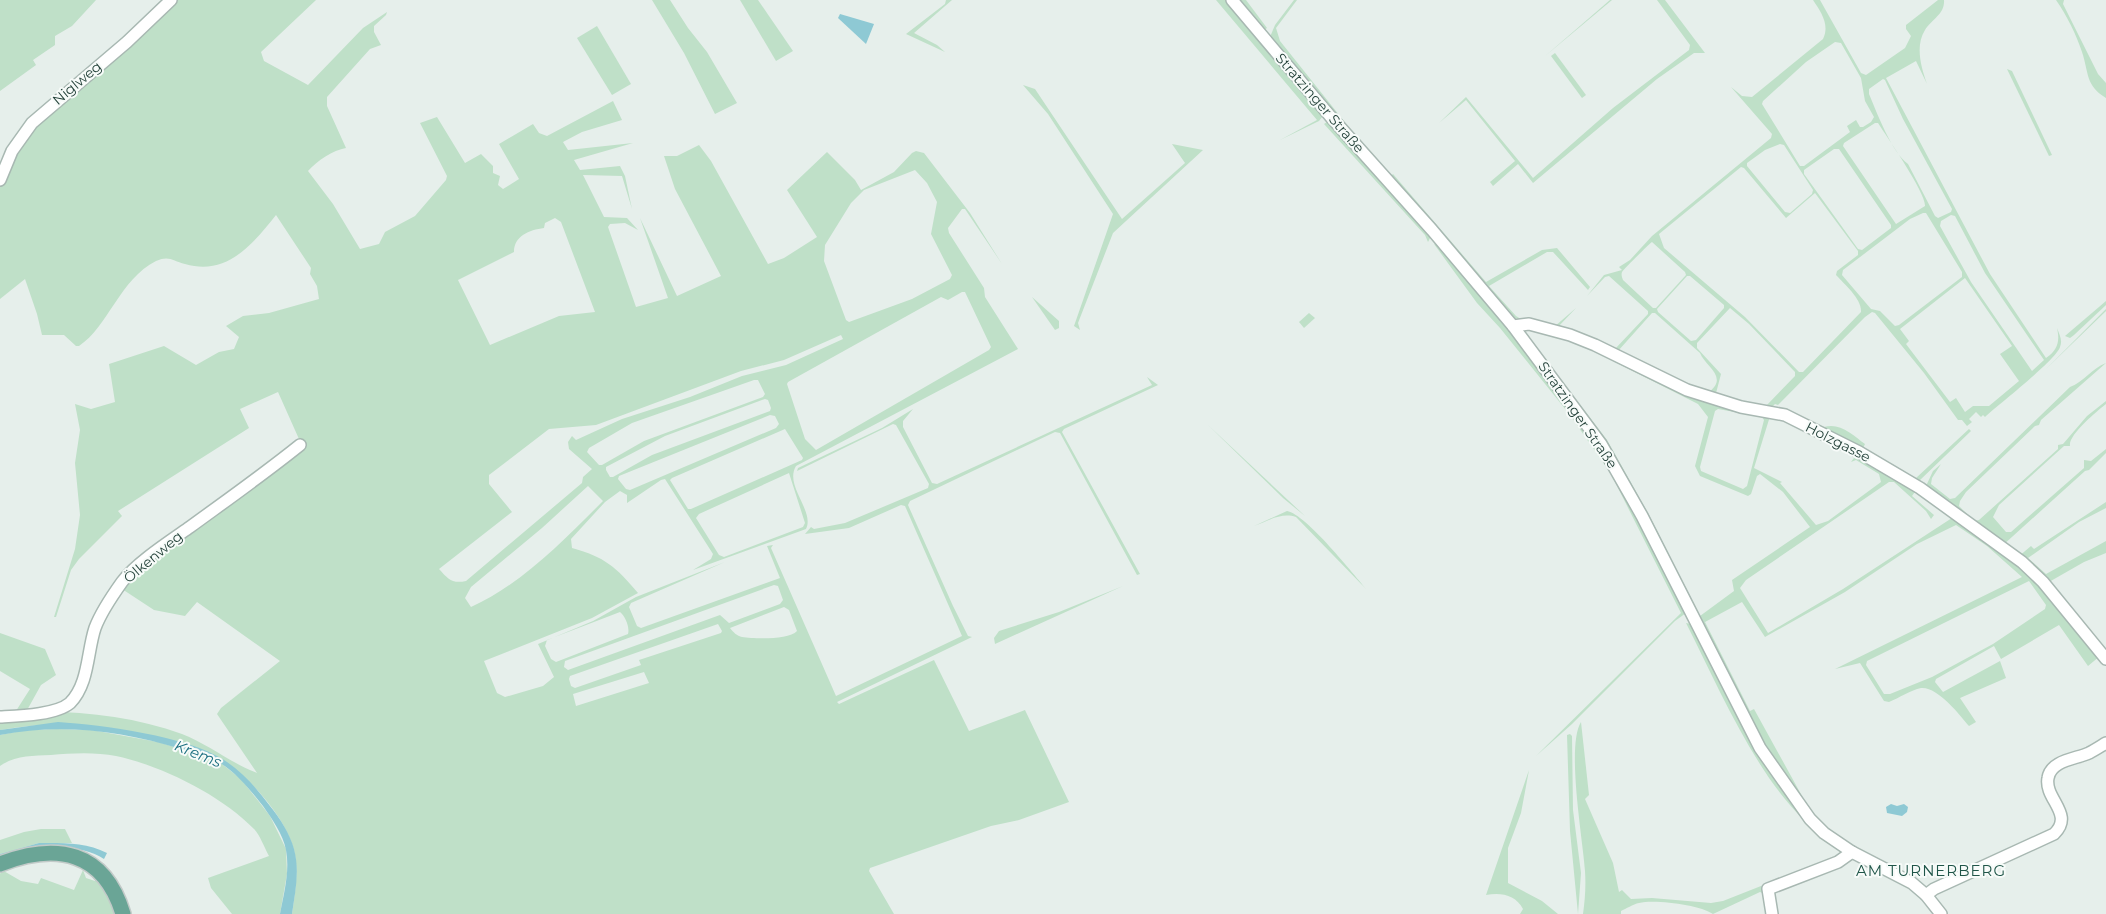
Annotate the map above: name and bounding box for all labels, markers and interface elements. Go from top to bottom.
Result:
street label: Stratzinger Straße [1272,49,1368,157]
street label: Niglweg [49,57,105,109]
street label: Stratzinger Straße [1534,358,1622,472]
street label: Holzgasse [1802,418,1874,466]
street label: Ölkenweg [120,527,186,587]
water label: Krems [172,736,225,772]
district label: AM TURNERBERG [1856,861,2006,880]

